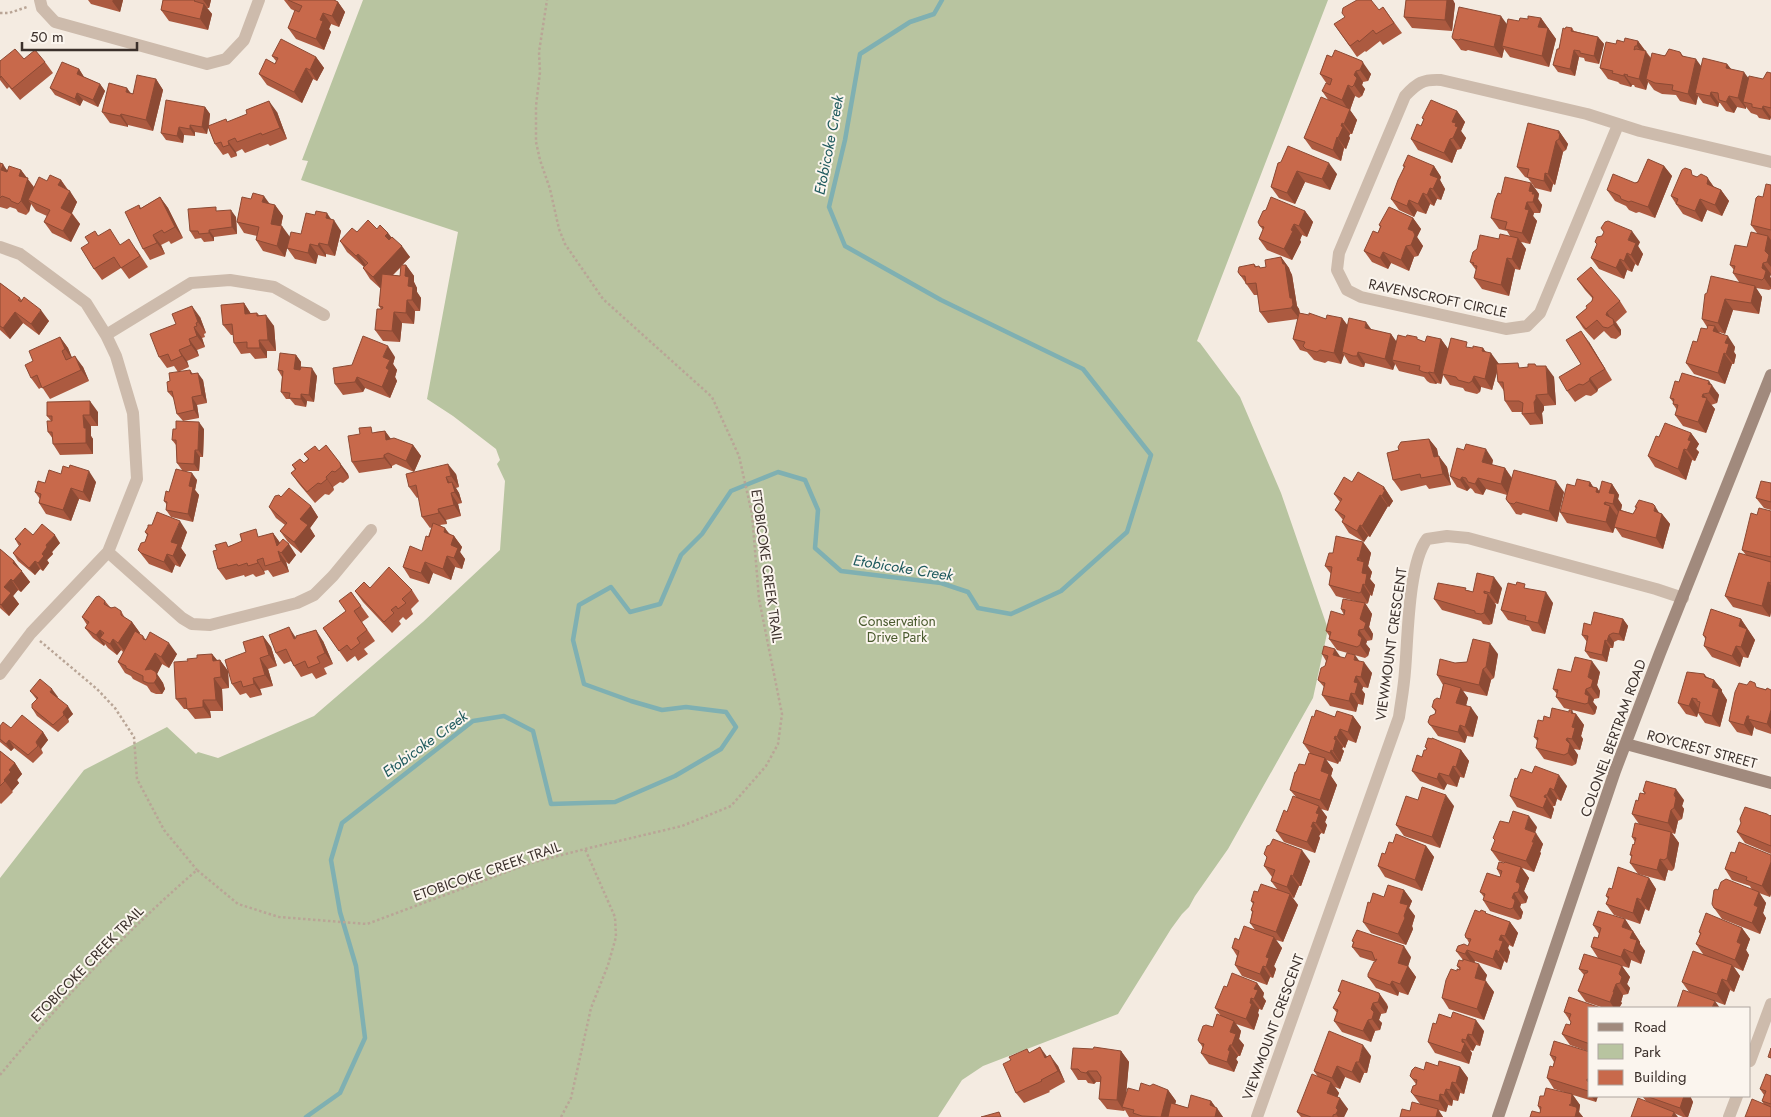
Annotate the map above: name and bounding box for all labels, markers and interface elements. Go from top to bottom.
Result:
scale bar [22,20,138,52]
text: 50 m [30,26,64,48]
water label: Etobicoke Creek [809,93,850,197]
street label: RAVENSCROFT CIRCLE [1367,274,1509,322]
street label: ETOBICOKE CREEK TRAIL [746,488,788,645]
water label: Etobicoke Creek [852,549,955,587]
street label: VIEWMOUNT CRESCENT [1370,566,1412,722]
park label: Conservation Drive Park [858,611,936,647]
street label: COLONEL BERTRAM ROAD [1575,656,1651,820]
water label: Etobicoke Creek [378,705,473,783]
street label: ROYCREST STREET [1645,725,1760,773]
street label: ETOBICOKE CREEK TRAIL [411,836,564,906]
street label: ETOBICOKE CREEK TRAIL [26,901,148,1027]
street label: VIEWMOUNT CRESCENT [1237,951,1309,1103]
legend [1588,1007,1751,1097]
text: Road [1634,1016,1666,1038]
text: Park [1634,1041,1661,1063]
text: Building [1634,1066,1686,1088]

